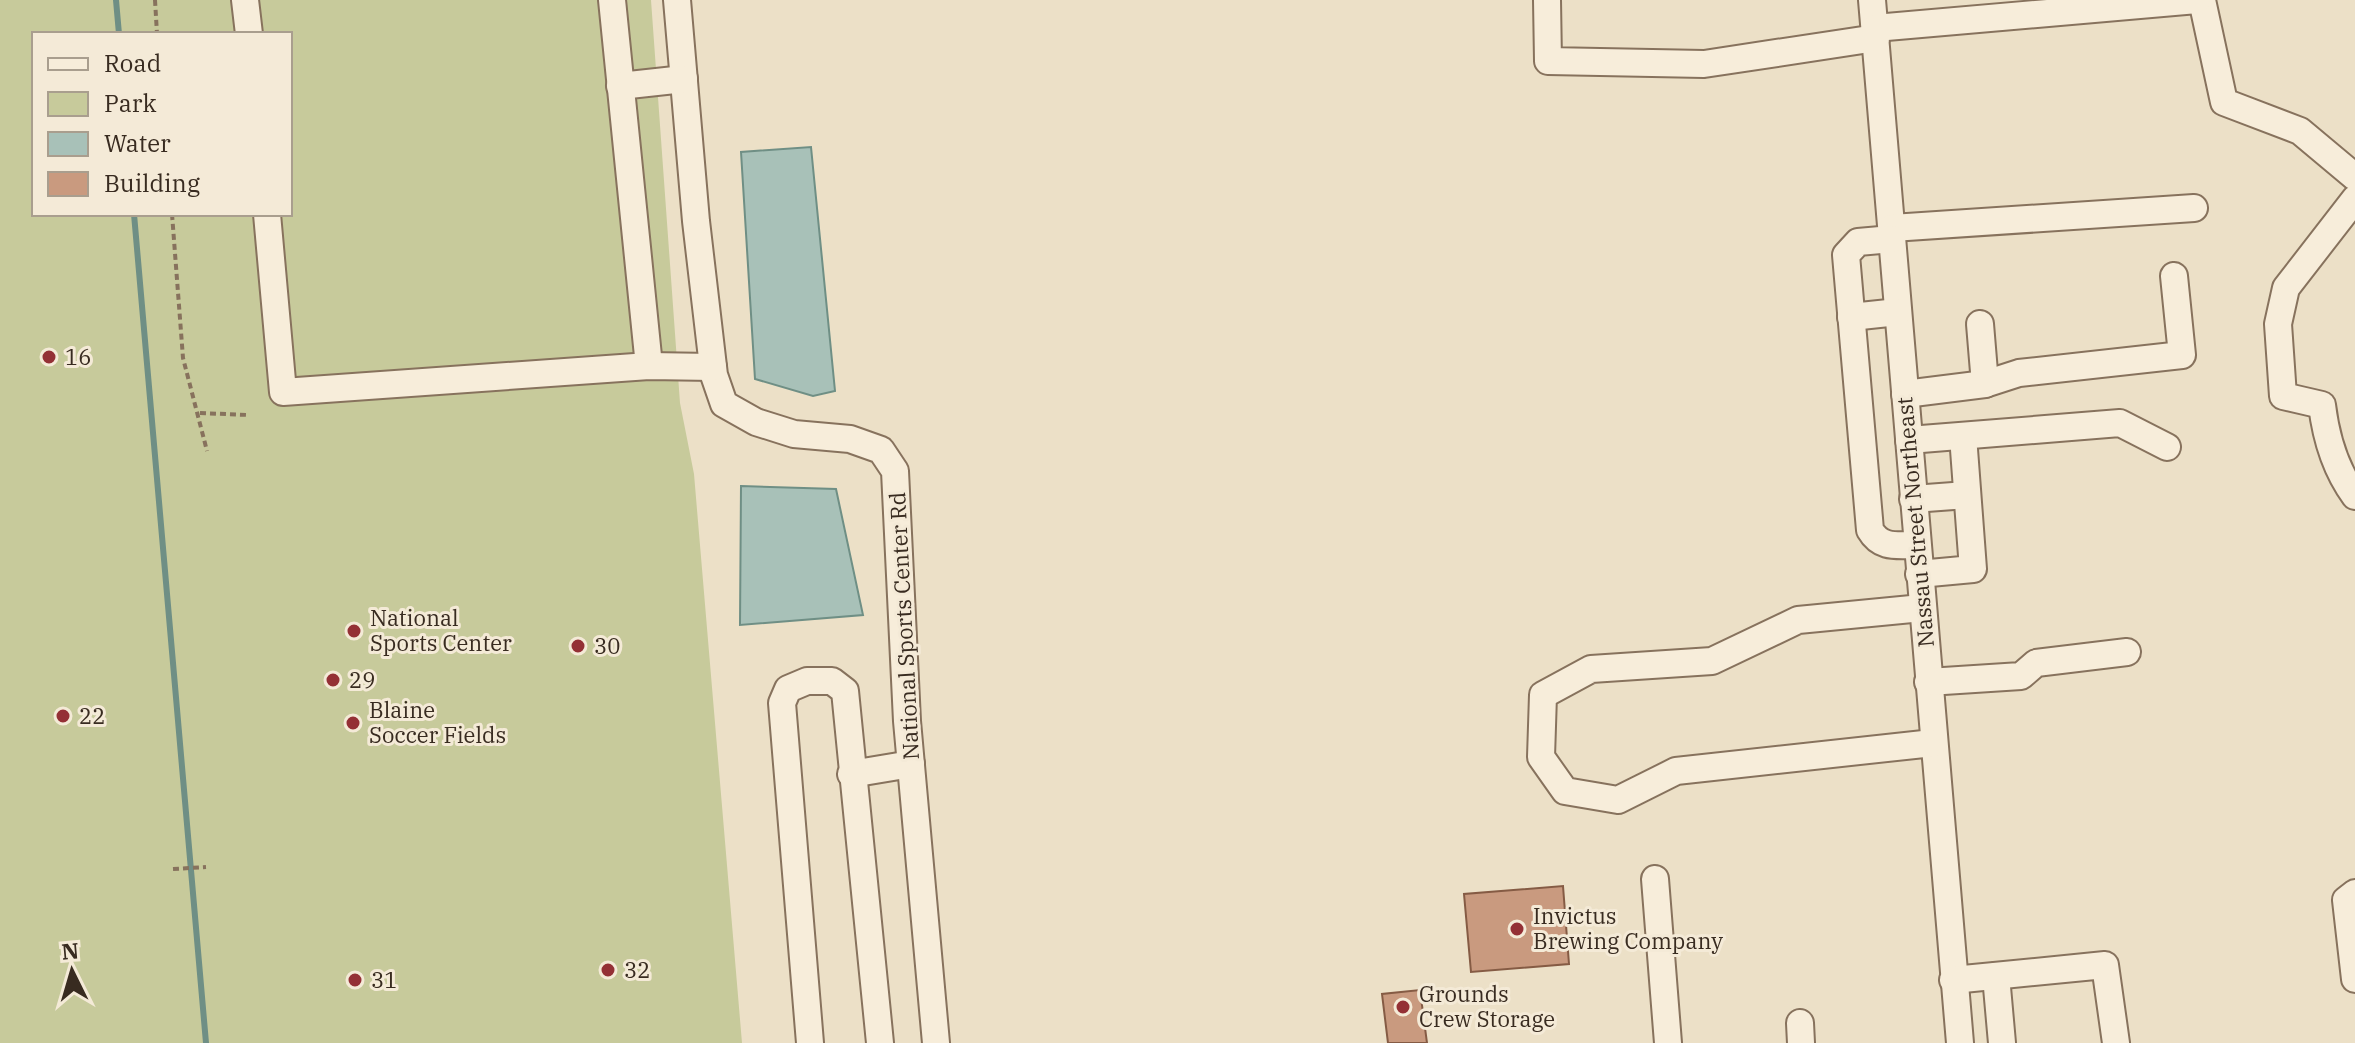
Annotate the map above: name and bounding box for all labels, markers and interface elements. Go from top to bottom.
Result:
legend [32,32,292,216]
text: Road [104,47,161,79]
text: Park [104,87,156,119]
text: Water [104,127,171,159]
text: Building [104,167,200,199]
place label: 16 [65,342,91,371]
marker: 16 [40,348,58,366]
street label: Nassau Street Northeast [1889,395,1940,648]
street label: National Sports Center Rd [882,491,925,761]
place label: National Sports Center [370,603,512,657]
marker: National Sports Center [345,622,363,640]
place label: 30 [594,631,620,660]
marker: 30 [569,637,587,655]
place label: 29 [349,665,375,694]
marker: 29 [324,671,342,689]
place label: Blaine Soccer Fields [369,695,506,749]
place label: 22 [79,701,105,730]
marker: 22 [54,707,72,725]
marker: Blaine Soccer Fields [344,714,362,732]
place label: Invictus Brewing Company [1533,901,1723,955]
marker: Invictus Brewing Company [1508,920,1526,938]
north arrow [32,931,112,1011]
text: N [60,935,80,966]
place label: 32 [624,955,650,984]
marker: 32 [599,961,617,979]
place label: 31 [371,965,397,994]
marker: 31 [346,971,364,989]
place label: Grounds Crew Storage [1419,979,1555,1033]
marker: Grounds Crew Storage [1394,998,1412,1016]

